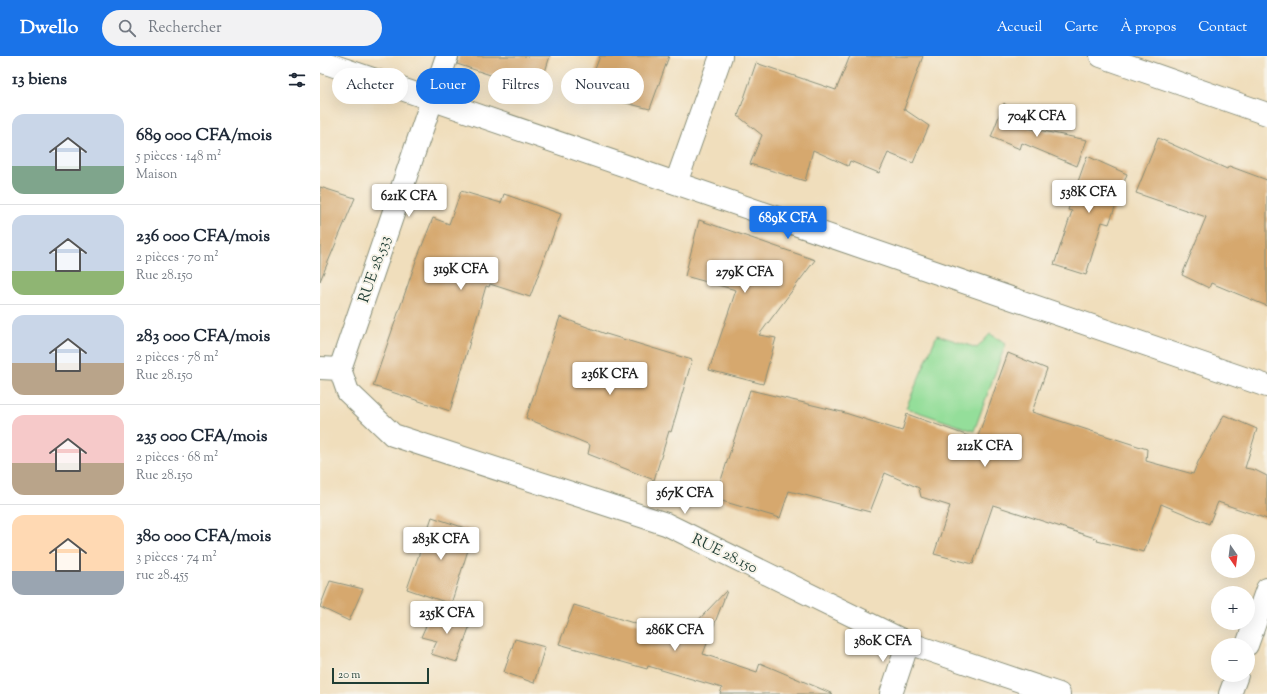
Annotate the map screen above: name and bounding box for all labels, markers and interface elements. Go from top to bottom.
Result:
search box [102,10,382,46]
text: Dwello [20,15,78,42]
icon: search [116,17,138,39]
text: Rechercher [148,18,222,39]
text: Accueil [997,18,1042,38]
text: Carte [1064,18,1098,38]
text: À propos [1120,18,1176,38]
text: Contact [1198,18,1247,38]
text: 13 biens [12,68,67,92]
chip: Acheter [332,68,408,104]
chip: Louer [416,68,480,104]
chip: Filtres [488,68,553,104]
chip: Nouveau [561,68,644,104]
icon: filters [286,69,308,91]
pin: 704K CFA [996,104,1078,138]
text: 704K CFA [1008,108,1066,126]
text: 689 000 CFA/mois [136,124,272,148]
icon: home [44,130,92,178]
text: 5 pièces · 148 m² [136,148,221,166]
text: Maison [136,166,178,184]
pin: 538K CFA [1048,180,1130,214]
pin: 621K CFA [368,184,450,218]
text: 538K CFA [1061,184,1117,202]
text: 621K CFA [381,188,437,206]
pin: 689K CFA [747,206,829,240]
text: 689K CFA [759,210,817,228]
text: 236 000 CFA/mois [136,225,270,249]
icon: home [44,231,92,279]
street label: RUE 28.533 [354,233,397,306]
text: 2 pièces · 70 m² [136,249,219,267]
pin: 319K CFA [420,257,502,291]
pin: 279K CFA [704,260,786,294]
text: 319K CFA [433,261,489,279]
text: 279K CFA [716,264,774,282]
text: Rue 28.150 [136,267,193,285]
text: 283 000 CFA/mois [136,325,270,349]
icon: home [44,331,92,379]
text: 2 pièces · 78 m² [136,349,219,367]
pin: 236K CFA [569,362,651,396]
text: 236K CFA [581,366,639,384]
text: Rue 28.150 [136,367,193,385]
text: 235 000 CFA/mois [136,425,267,449]
icon: home [44,431,92,479]
pin: 212K CFA [944,434,1026,468]
text: 212K CFA [957,438,1013,456]
text: 2 pièces · 68 m² [136,449,218,467]
text: Rue 28.150 [136,467,193,485]
pin: 367K CFA [644,481,726,515]
text: 367K CFA [656,485,714,503]
text: 380 000 CFA/mois [136,525,271,549]
pin: 283K CFA [400,527,482,561]
street label: RUE 28.150 [688,529,761,579]
icon: home [44,531,92,579]
text: 283K CFA [412,531,470,549]
north arrow [1211,534,1255,578]
map controls [1211,534,1255,682]
text: 3 pièces · 74 m² [136,549,217,567]
text: rue 28.455 [136,567,188,585]
button: + [1211,586,1255,630]
pin: 235K CFA [406,601,488,635]
text: 235K CFA [419,605,475,623]
pin: 286K CFA [634,618,716,652]
text: 286K CFA [646,622,704,640]
pin: 380K CFA [842,629,924,663]
text: 380K CFA [854,633,912,651]
button: − [1211,638,1255,682]
scale bar [332,666,429,685]
text: 20 m [338,667,360,683]

